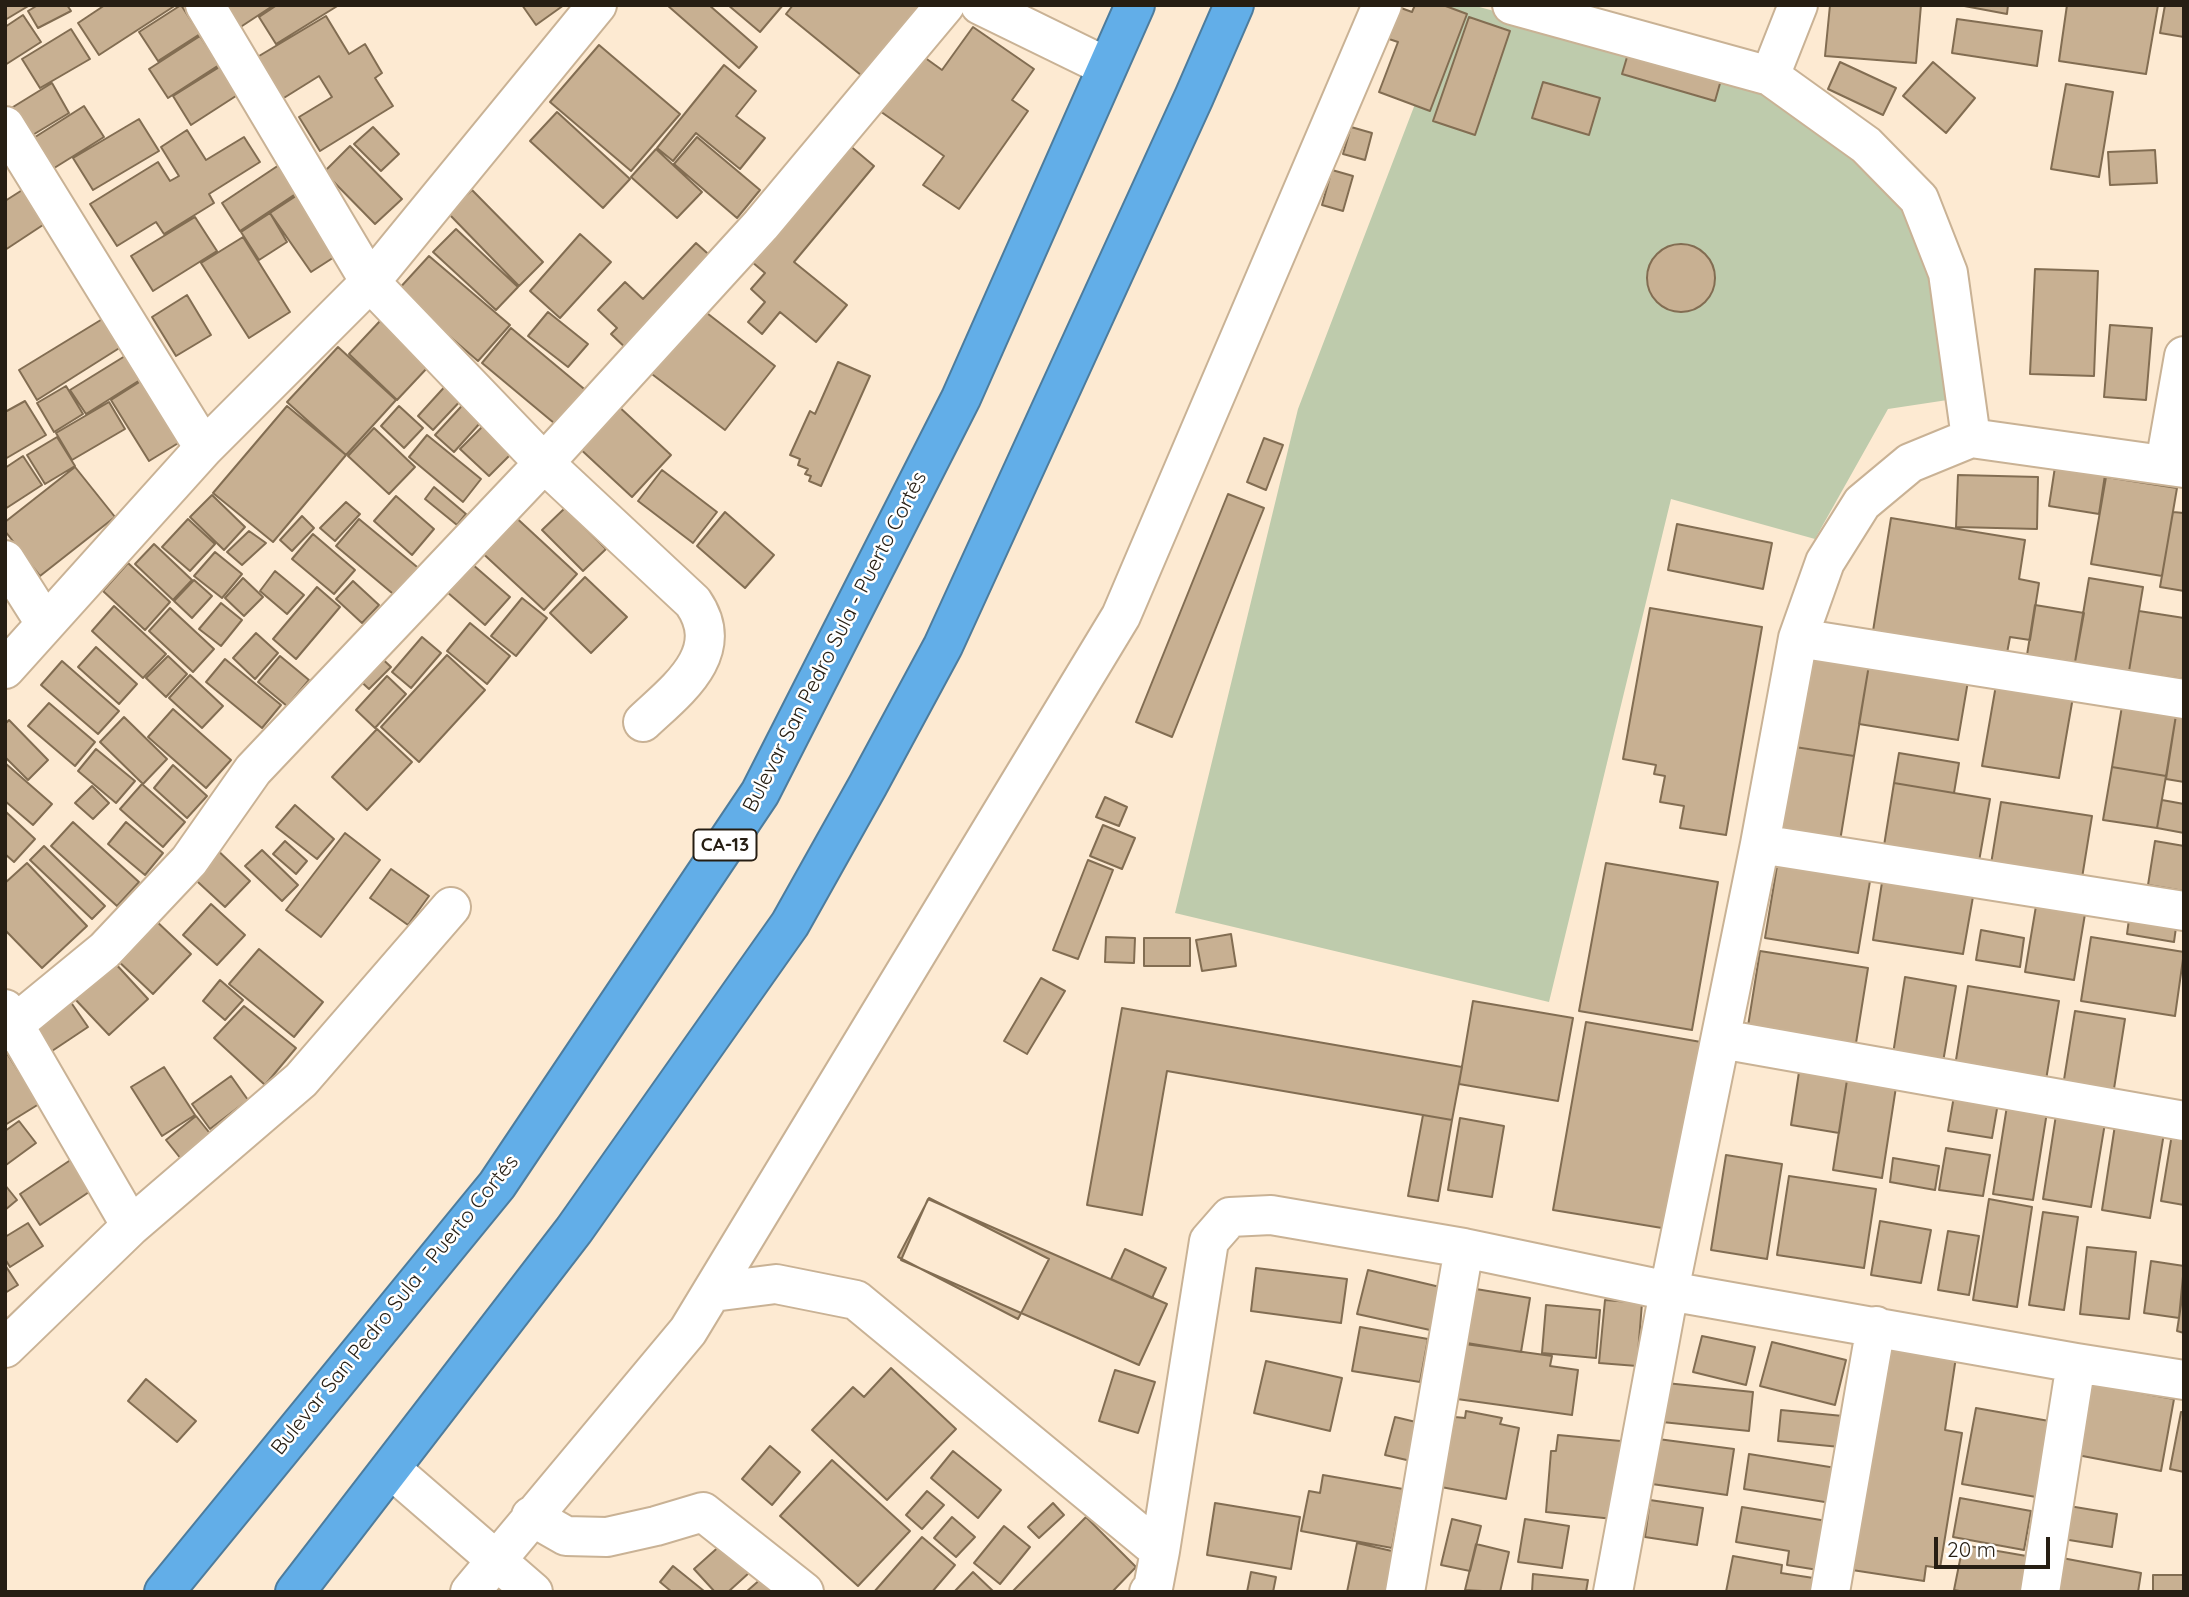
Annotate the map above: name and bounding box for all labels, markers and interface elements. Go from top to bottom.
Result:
street label: Bulevar San Pedro Sula - Puerto Cortés [738,467,932,817]
road number: CA-13 [694,830,756,860]
street label: Bulevar San Pedro Sula - Puerto Cortés [266,1150,524,1460]
scale bar [1937,1524,2052,1568]
text: 20 m [1947,1536,1996,1562]

